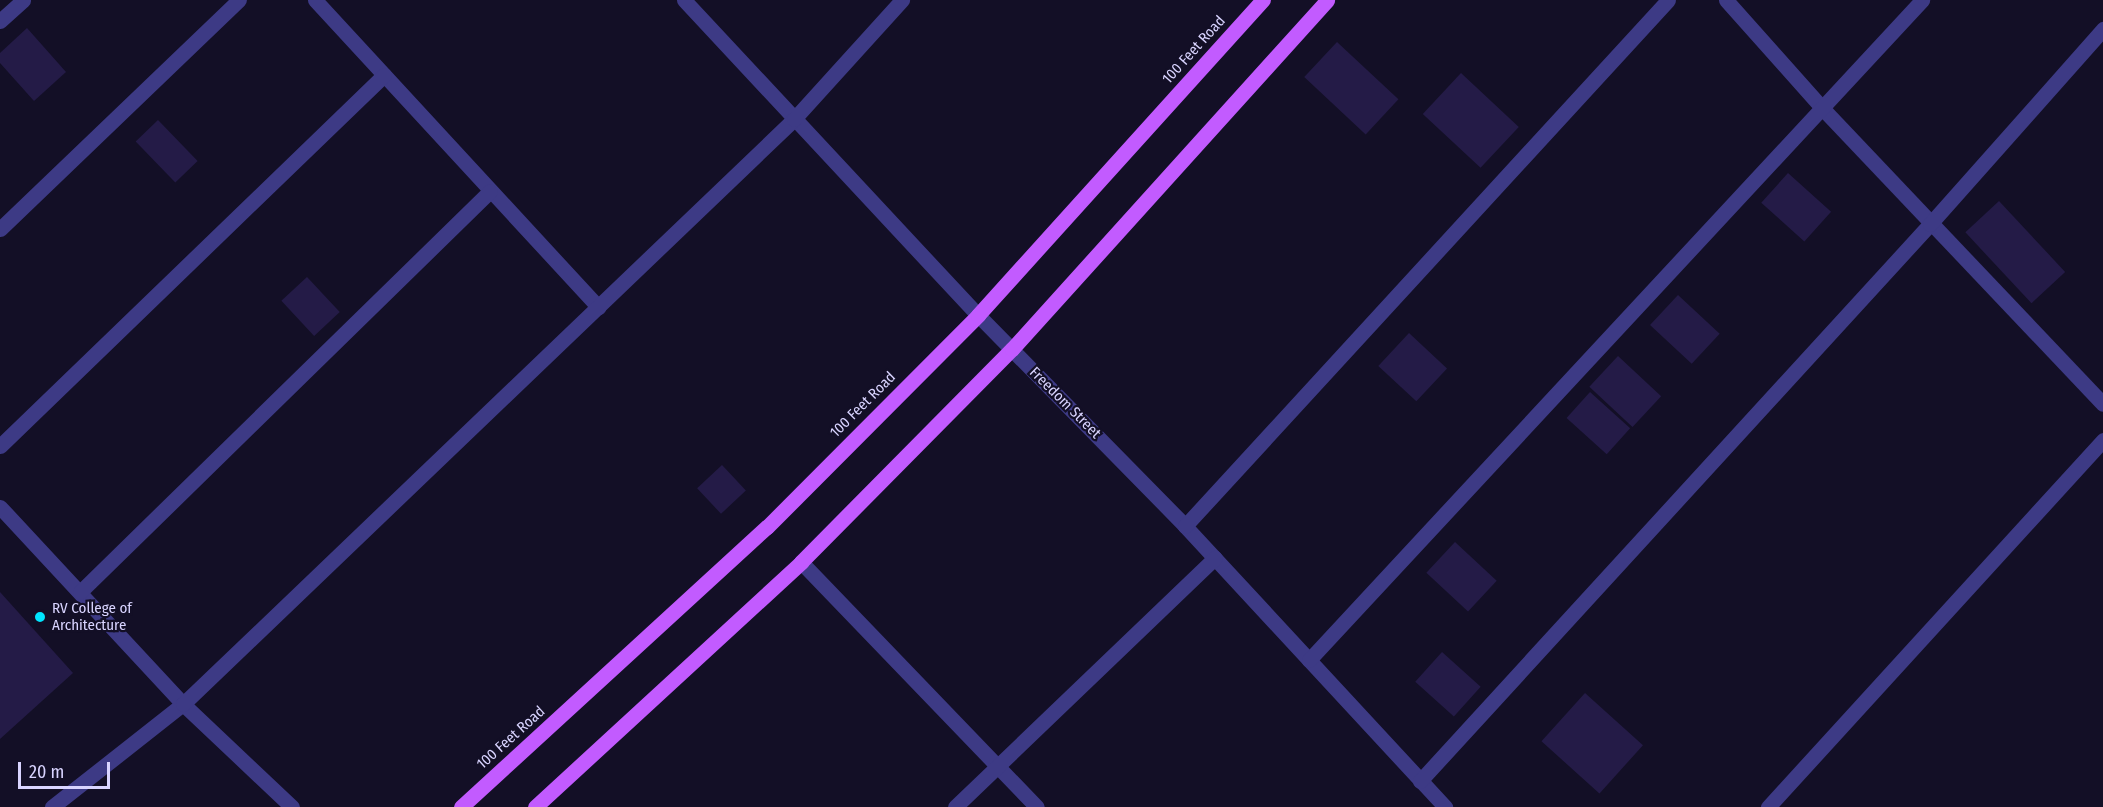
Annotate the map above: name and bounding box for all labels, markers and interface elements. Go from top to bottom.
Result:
street label: 100 Feet Road [1159,12,1229,88]
street label: Freedom Street [1026,364,1104,442]
street label: 100 Feet Road [826,368,900,442]
place label: RV College of Architecture [52,599,132,634]
marker: RV College of Architecture [33,610,47,624]
street label: 100 Feet Road [473,703,549,773]
scale bar [21,750,112,788]
text: 20 m [29,761,64,783]

